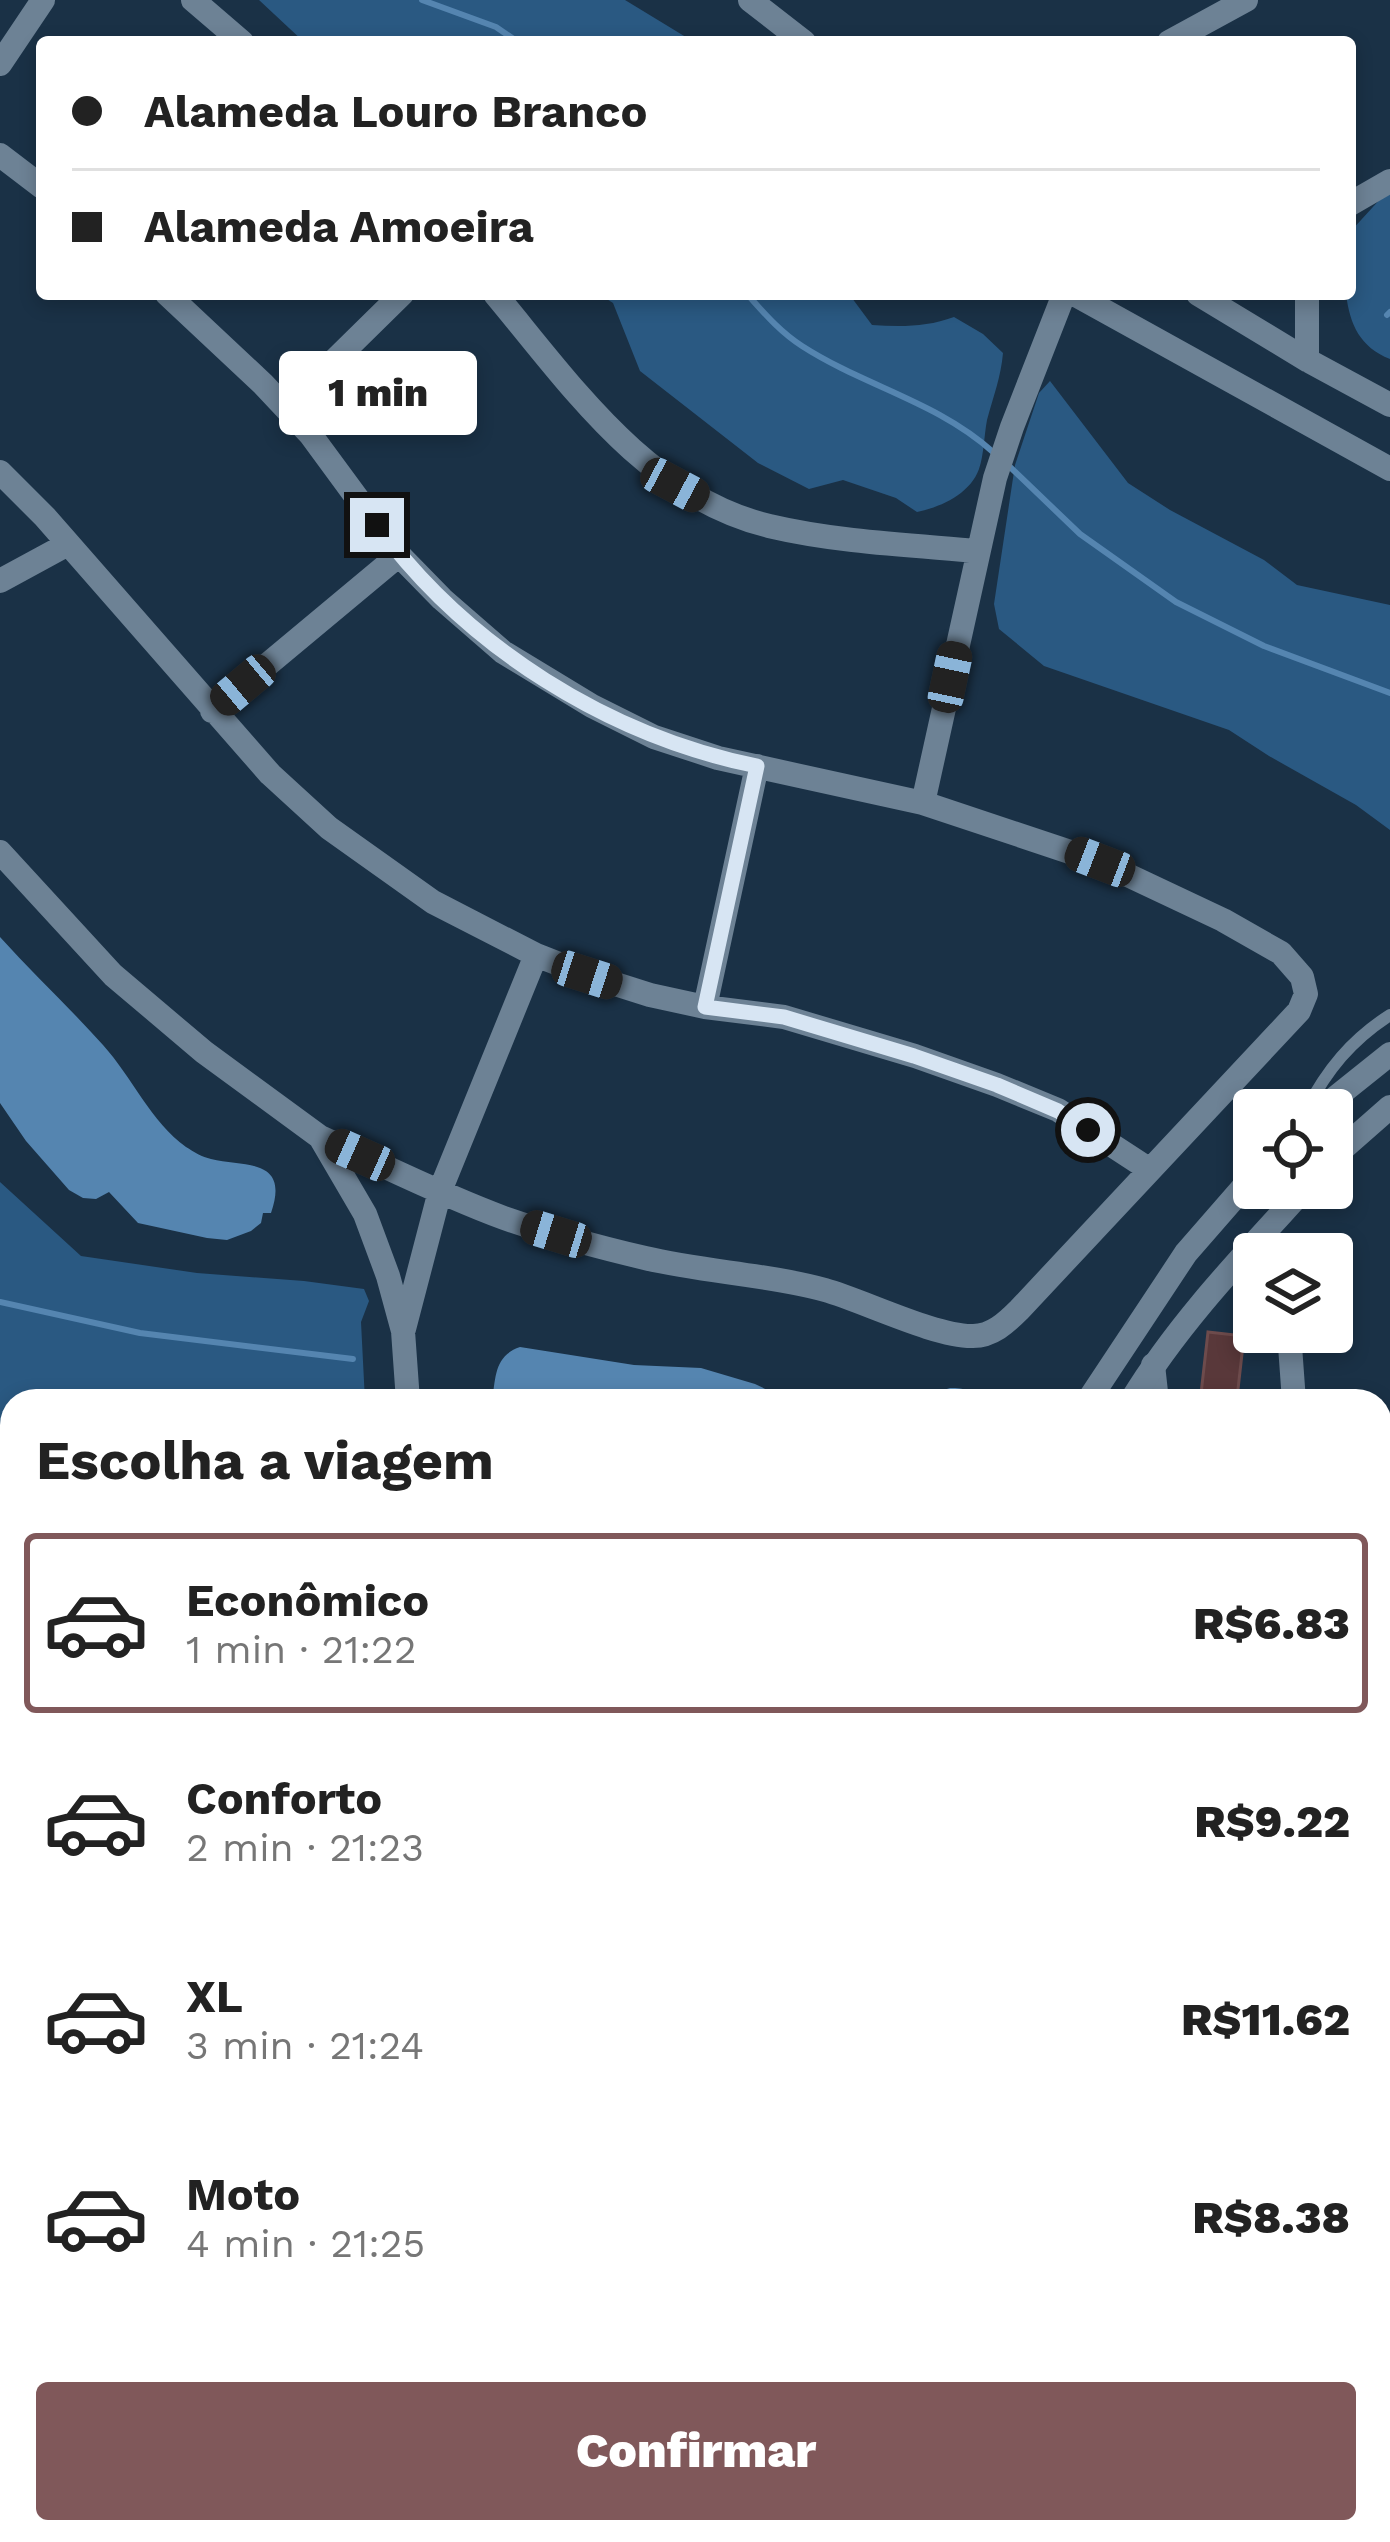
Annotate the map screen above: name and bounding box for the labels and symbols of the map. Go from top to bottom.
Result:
callout: 1 min [278,351,476,435]
car [635,452,715,518]
route end [350,498,404,552]
car [925,638,975,716]
car [204,648,282,722]
car [1060,832,1140,892]
car [547,947,627,1003]
route start [1061,1103,1115,1157]
car [320,1124,400,1186]
car [516,1206,596,1262]

